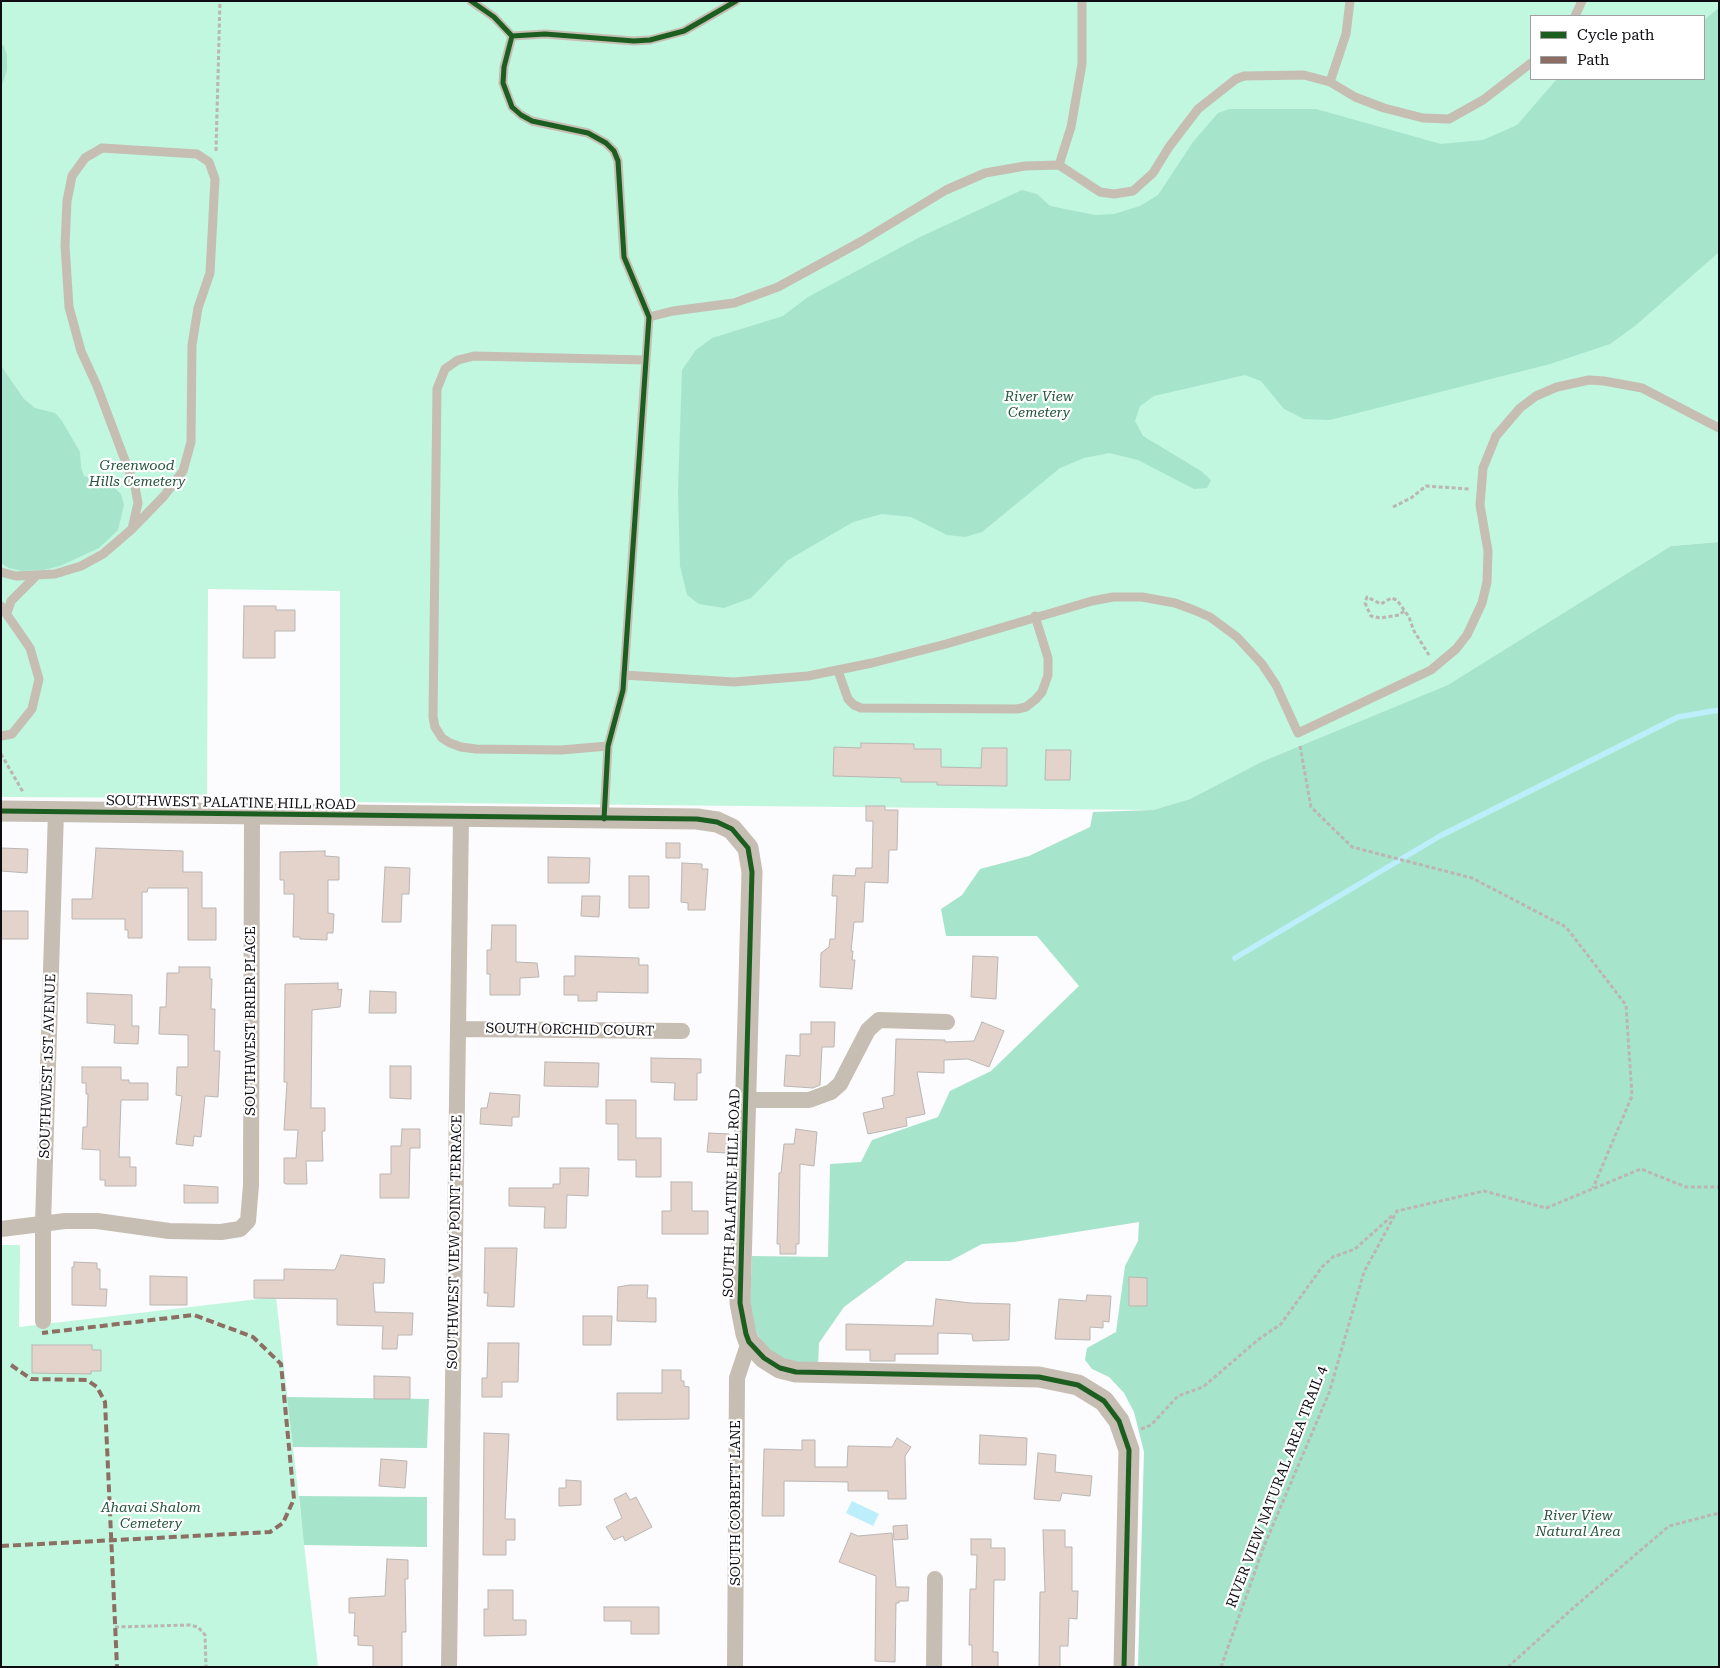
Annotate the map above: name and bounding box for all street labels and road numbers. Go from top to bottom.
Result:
street label: SOUTHWEST PALATINE HILL ROAD [106,792,356,814]
street label: SOUTHWEST BRIER PLACE [243,926,259,1116]
street label: SOUTHWEST 1ST AVENUE [36,973,60,1159]
street label: SOUTH ORCHID COURT [485,1020,655,1040]
street label: SOUTH PALATINE HILL ROAD [720,1088,744,1298]
street label: SOUTHWEST VIEW POINT TERRACE [444,1115,466,1369]
street label: RIVER VIEW NATURAL AREA TRAIL 4 [1223,1364,1331,1610]
street label: SOUTH CORBETT LANE [728,1420,744,1586]

